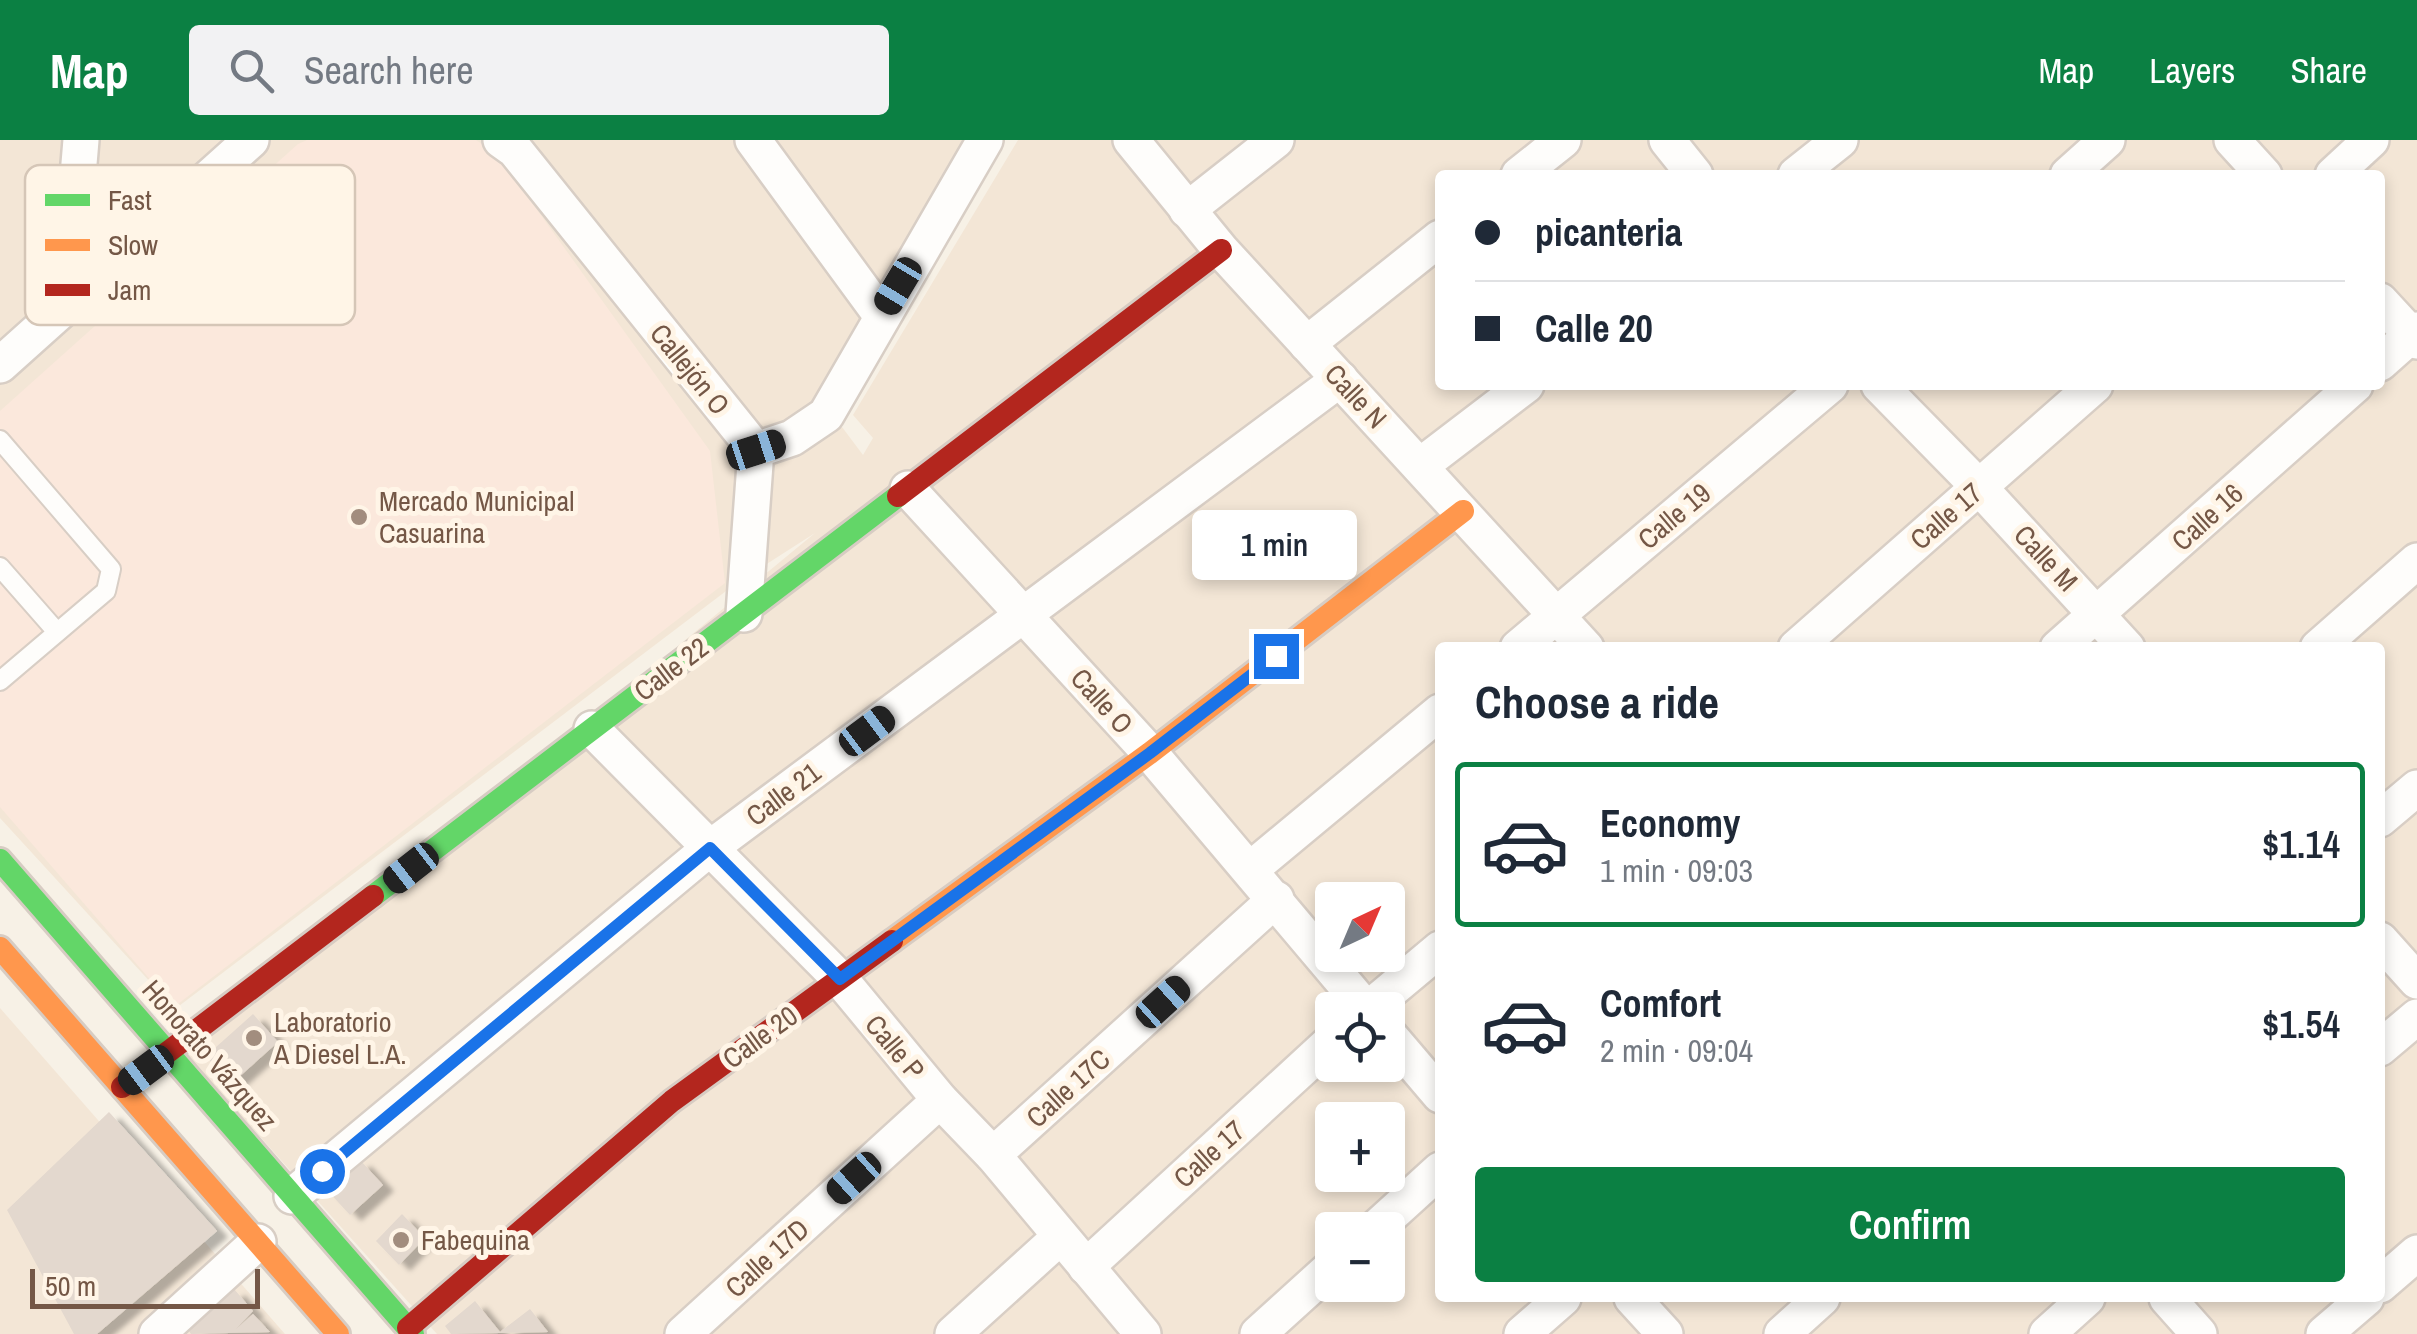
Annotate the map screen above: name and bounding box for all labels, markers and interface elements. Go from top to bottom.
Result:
search box [189,25,889,115]
text: Map [50,38,129,103]
icon: search [224,43,279,98]
text: Search here [304,45,473,96]
text: Map [2038,47,2094,94]
text: Layers [2149,47,2235,94]
text: Share [2290,47,2367,94]
legend [25,165,355,325]
text: Fast [108,181,152,219]
text: picanteria [1535,207,1682,258]
text: Slow [108,226,158,264]
car [870,253,926,319]
text: Jam [108,271,151,309]
text: Calle 20 [1535,303,1653,354]
street label: Callejón O [642,315,738,423]
street label: Calle N [1316,356,1396,436]
car [723,426,789,474]
street label: Calle 19 [1630,474,1718,558]
street label: Calle 17 [1902,474,1990,558]
street label: Calle 16 [2163,475,2251,559]
place label: Mercado Municipal Casuarina [379,482,574,552]
marker: Mercado Municipal Casuarina [348,506,370,528]
callout: 1 min [1194,511,1358,581]
street label: Calle M [2006,517,2086,599]
text: 1 min [1241,523,1308,566]
street label: Calle 22 [626,628,716,710]
route end [1254,634,1299,679]
street label: Calle O [1062,660,1142,742]
text: Choose a ride [1475,671,1719,732]
car [834,701,900,761]
street label: Calle 21 [738,753,828,835]
text: Economy [1600,798,1740,849]
icon: car [1480,800,1570,890]
text: $1.14 [2262,819,2340,870]
car [378,838,444,898]
text: 1 min · 09:03 [1600,849,1753,892]
north arrow [1315,882,1405,972]
map controls [1315,882,1405,1302]
street label: Honorato Vázquez [134,971,286,1139]
car [1131,971,1195,1033]
text: Comfort [1600,978,1721,1029]
icon: car [1480,980,1570,1070]
button: locate [1315,992,1405,1082]
street label: Calle 20 [715,997,805,1077]
text: $1.54 [2262,999,2340,1050]
place label: Laboratorio A Diesel L.A. [273,1003,407,1073]
street label: Calle P [857,1006,933,1088]
marker: Laboratorio A Diesel L.A. [243,1027,265,1049]
text: 2 min · 09:04 [1600,1029,1753,1072]
car [113,1040,179,1100]
street label: Calle 17C [1018,1040,1118,1136]
button: + [1315,1102,1405,1192]
street label: Calle 17 [1165,1112,1253,1196]
car [822,1147,886,1209]
route start [300,1149,345,1194]
button: Confirm [1475,1167,2345,1282]
street label: Calle 17D [717,1210,817,1306]
button: − [1315,1212,1405,1302]
place label: Fabequina [421,1221,530,1259]
marker: Fabequina [390,1229,412,1251]
scale bar [30,1264,260,1308]
text: 50 m [45,1267,96,1305]

